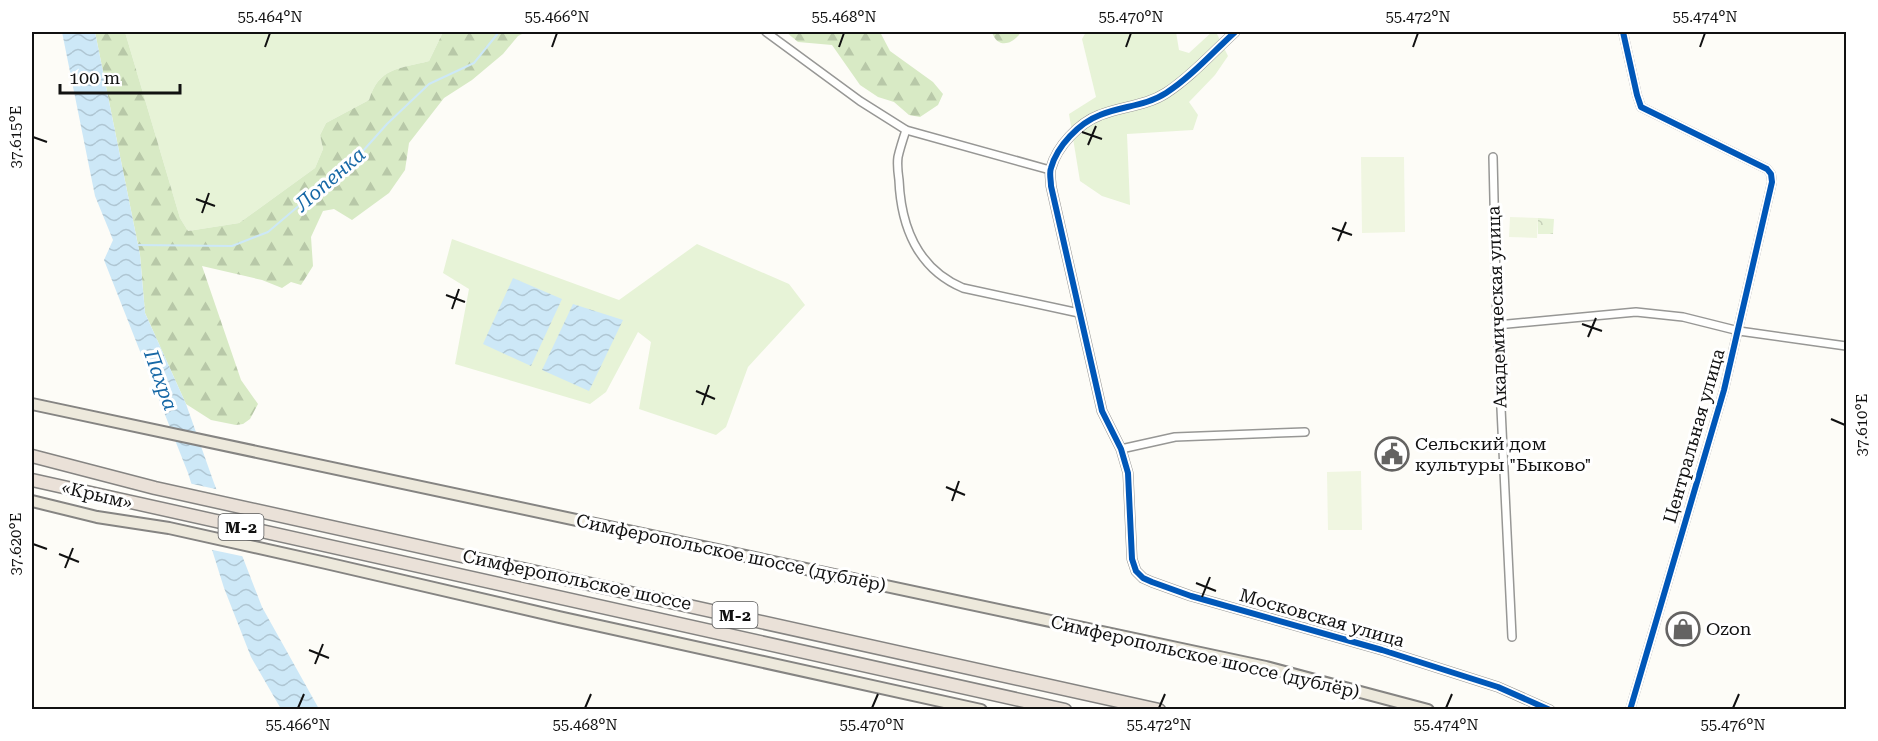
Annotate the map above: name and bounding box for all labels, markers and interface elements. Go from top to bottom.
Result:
text: 55.464°N [237,8,303,26]
text: 55.466°N [524,8,590,26]
text: 55.468°N [811,8,877,26]
text: 55.470°N [1098,8,1164,26]
text: 55.472°N [1385,8,1451,26]
text: 55.474°N [1672,8,1738,26]
scale bar [60,57,180,95]
text: 100 m [69,67,120,88]
text: 37.615°E [7,106,25,168]
water label: Лопенка [289,142,370,217]
street label: Академическая улица [1482,205,1511,409]
water label: Пахра [139,345,183,414]
street label: Центральная улица [1659,346,1729,525]
text: 37.610°E [1853,394,1871,456]
place label: Сельский дом культуры "Быково" [1415,433,1591,475]
public building icon: Сельский дом культуры "Быково" [1374,436,1410,472]
street label: «Крым» [60,476,135,513]
street label: Симферопольское шоссе (дублёр) [574,510,888,596]
text: 37.620°E [7,513,25,575]
road number: М-2 [218,514,264,540]
street label: Симферопольское шоссе [461,545,693,615]
street label: Московская улица [1237,584,1407,651]
road number: М-2 [712,602,758,628]
street label: Симферопольское шоссе (дублёр) [1049,611,1361,702]
shop icon: Ozon [1665,611,1701,647]
place label: Ozon [1706,618,1752,639]
text: 55.466°N [265,716,331,734]
text: 55.468°N [552,716,618,734]
text: 55.470°N [839,716,905,734]
text: 55.472°N [1126,716,1192,734]
text: 55.474°N [1413,716,1479,734]
text: 55.476°N [1700,716,1766,734]

